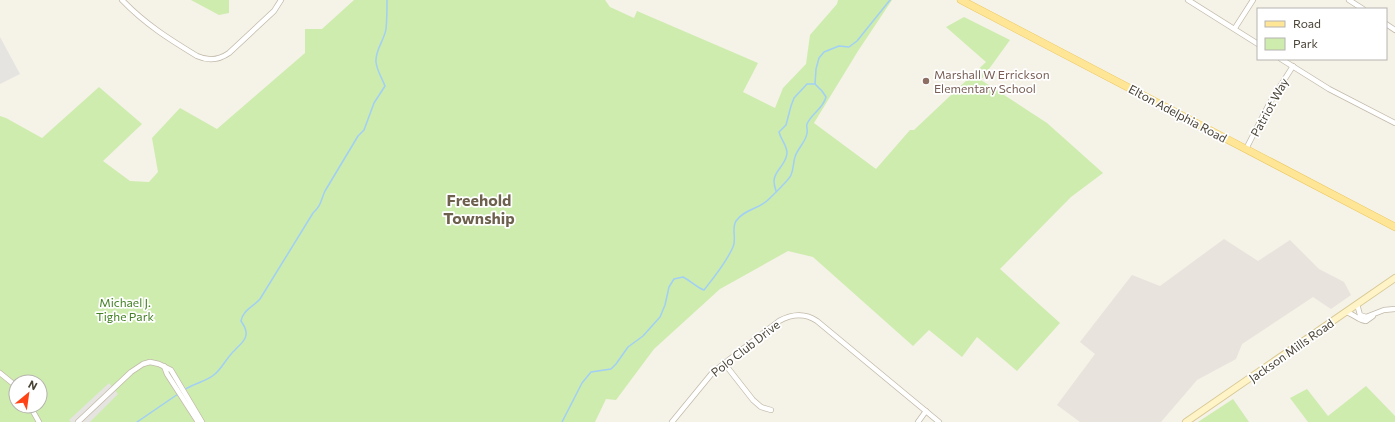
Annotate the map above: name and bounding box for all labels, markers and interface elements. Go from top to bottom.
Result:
legend [1257,8,1387,60]
text: Road [1293,16,1321,30]
text: Park [1293,36,1319,50]
place label: Marshall W Errickson Elementary School [934,67,1050,95]
street label: Patriot Way [1247,75,1291,139]
marker: Marshall W Errickson Elementary School [921,76,931,86]
street label: Elton Adelphia Road [1126,81,1230,145]
district label: Freehold Township [443,190,515,227]
park label: Michael J. Tighe Park [96,295,154,323]
street label: Jackson Mills Road [1246,315,1337,385]
street label: Polo Club Drive [708,317,782,379]
north arrow [8,374,48,414]
text: N [26,377,40,393]

